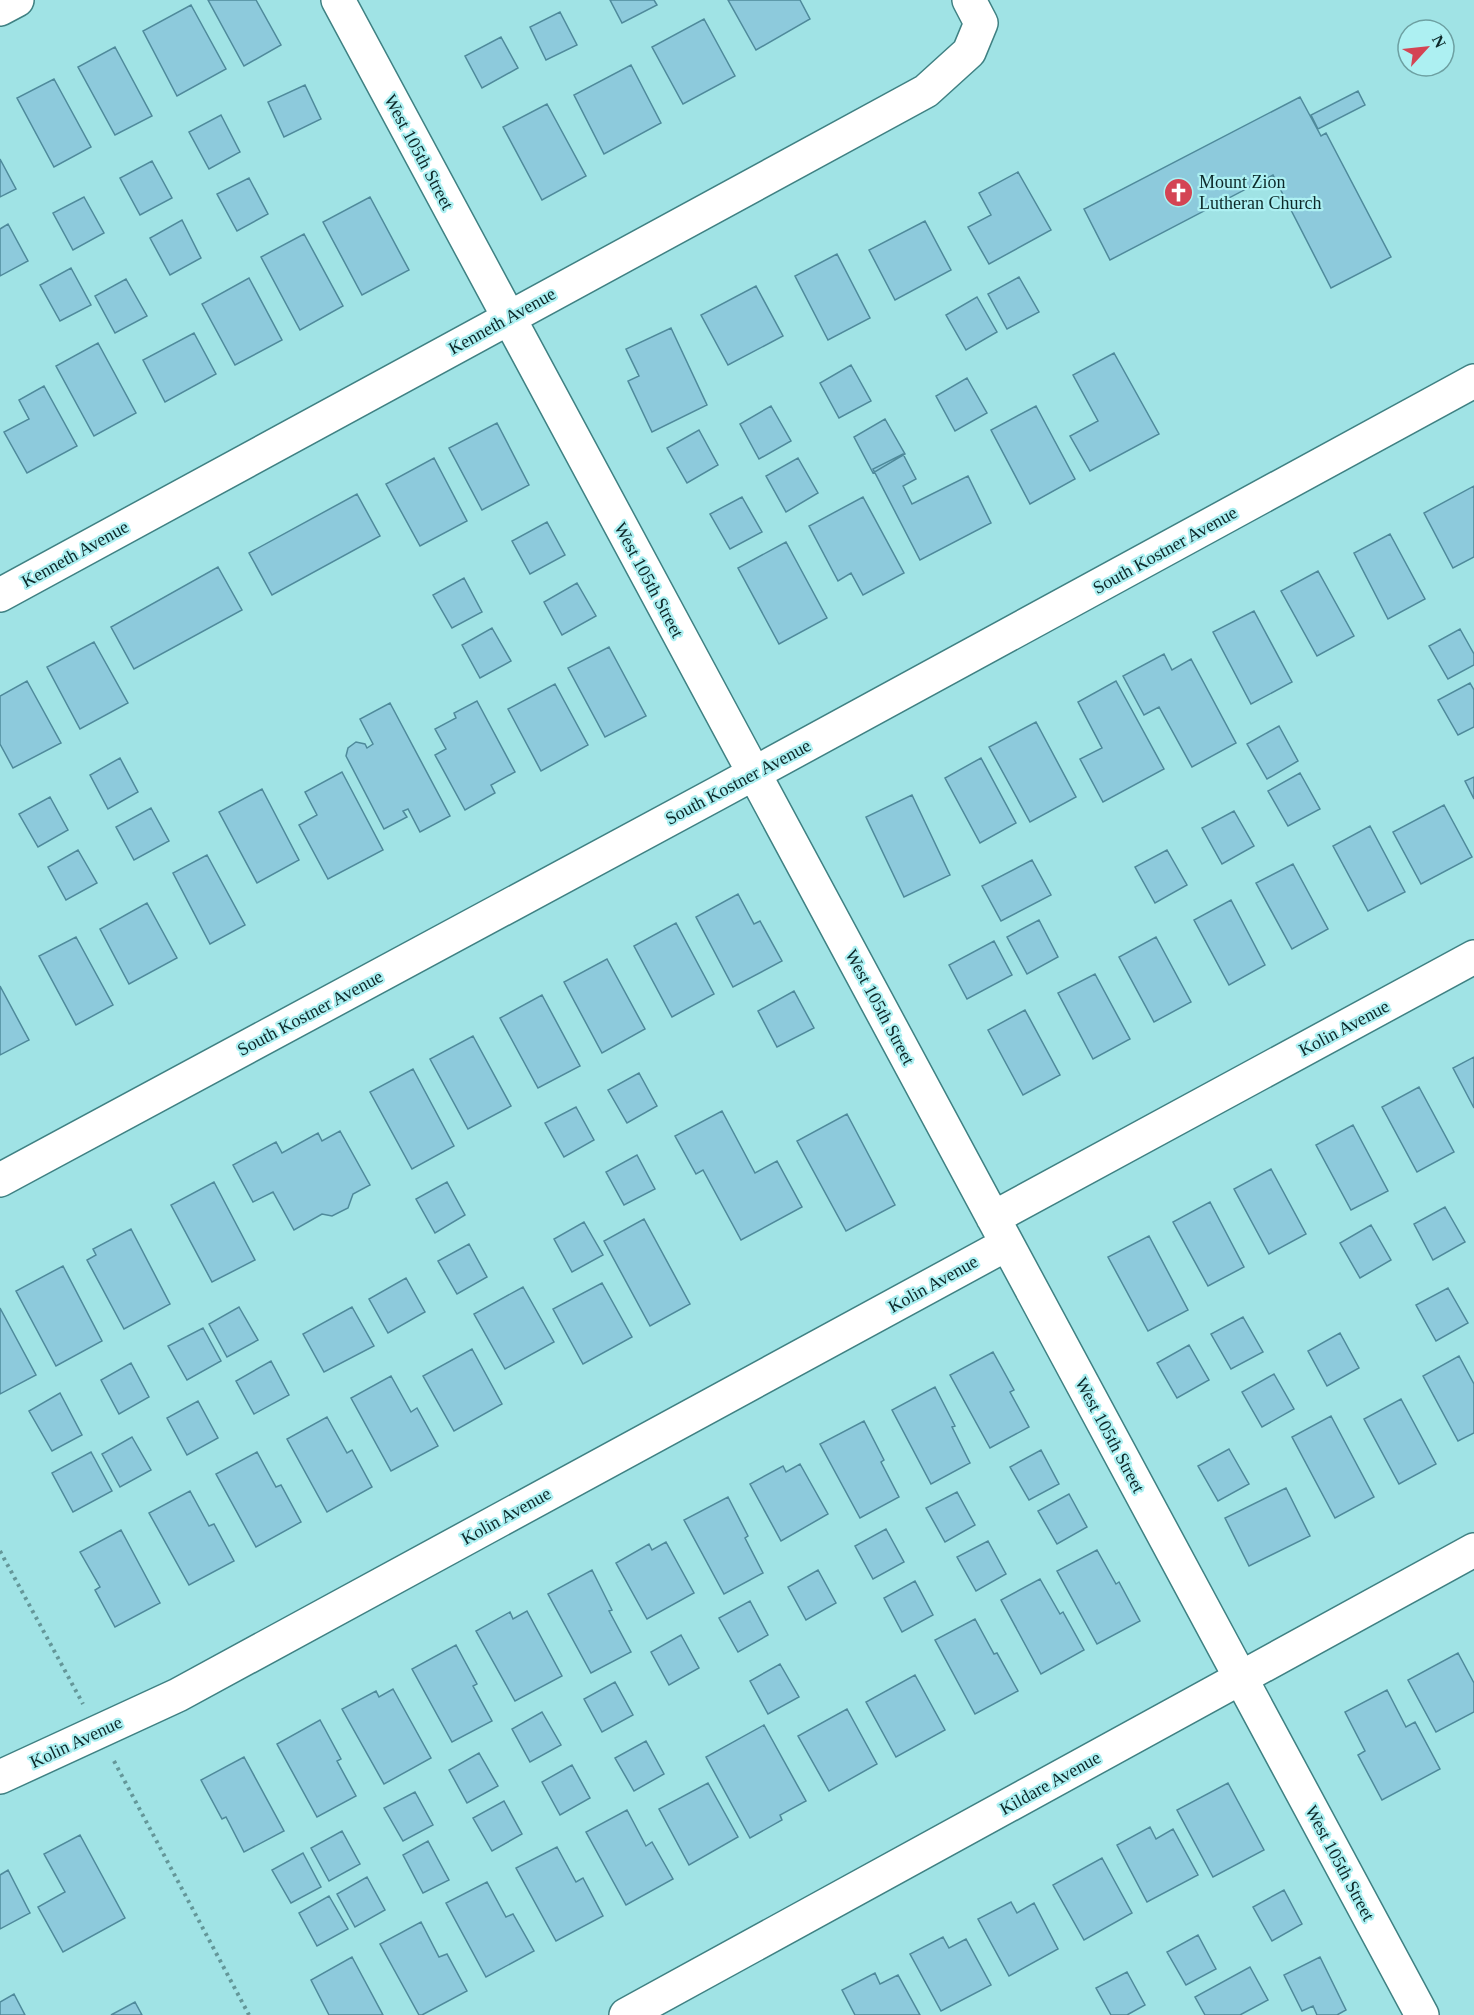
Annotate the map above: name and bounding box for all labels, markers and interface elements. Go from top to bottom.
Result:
north arrow [1396,18,1456,78]
text: N [1429,32,1449,51]
street label: West 105th Street [380,91,458,213]
place label: Mount Zion Lutheran Church [1199,172,1321,213]
church icon: Mount Zion Lutheran Church [1162,176,1194,208]
street label: Kenneth Avenue [445,283,559,359]
street label: South Kostner Avenue [1089,502,1241,598]
street label: Kenneth Avenue [18,516,132,592]
street label: West 105th Street [610,519,688,641]
street label: South Kostner Avenue [662,735,814,829]
street label: West 105th Street [841,946,919,1068]
street label: South Kostner Avenue [234,966,386,1060]
street label: Kolin Avenue [1296,996,1392,1060]
street label: Kolin Avenue [885,1251,981,1317]
street label: West 105th Street [1071,1374,1149,1496]
street label: Kolin Avenue [458,1483,554,1549]
street label: Kolin Avenue [27,1712,125,1772]
street label: Kildare Avenue [996,1747,1104,1819]
street label: West 105th Street [1301,1802,1379,1924]

